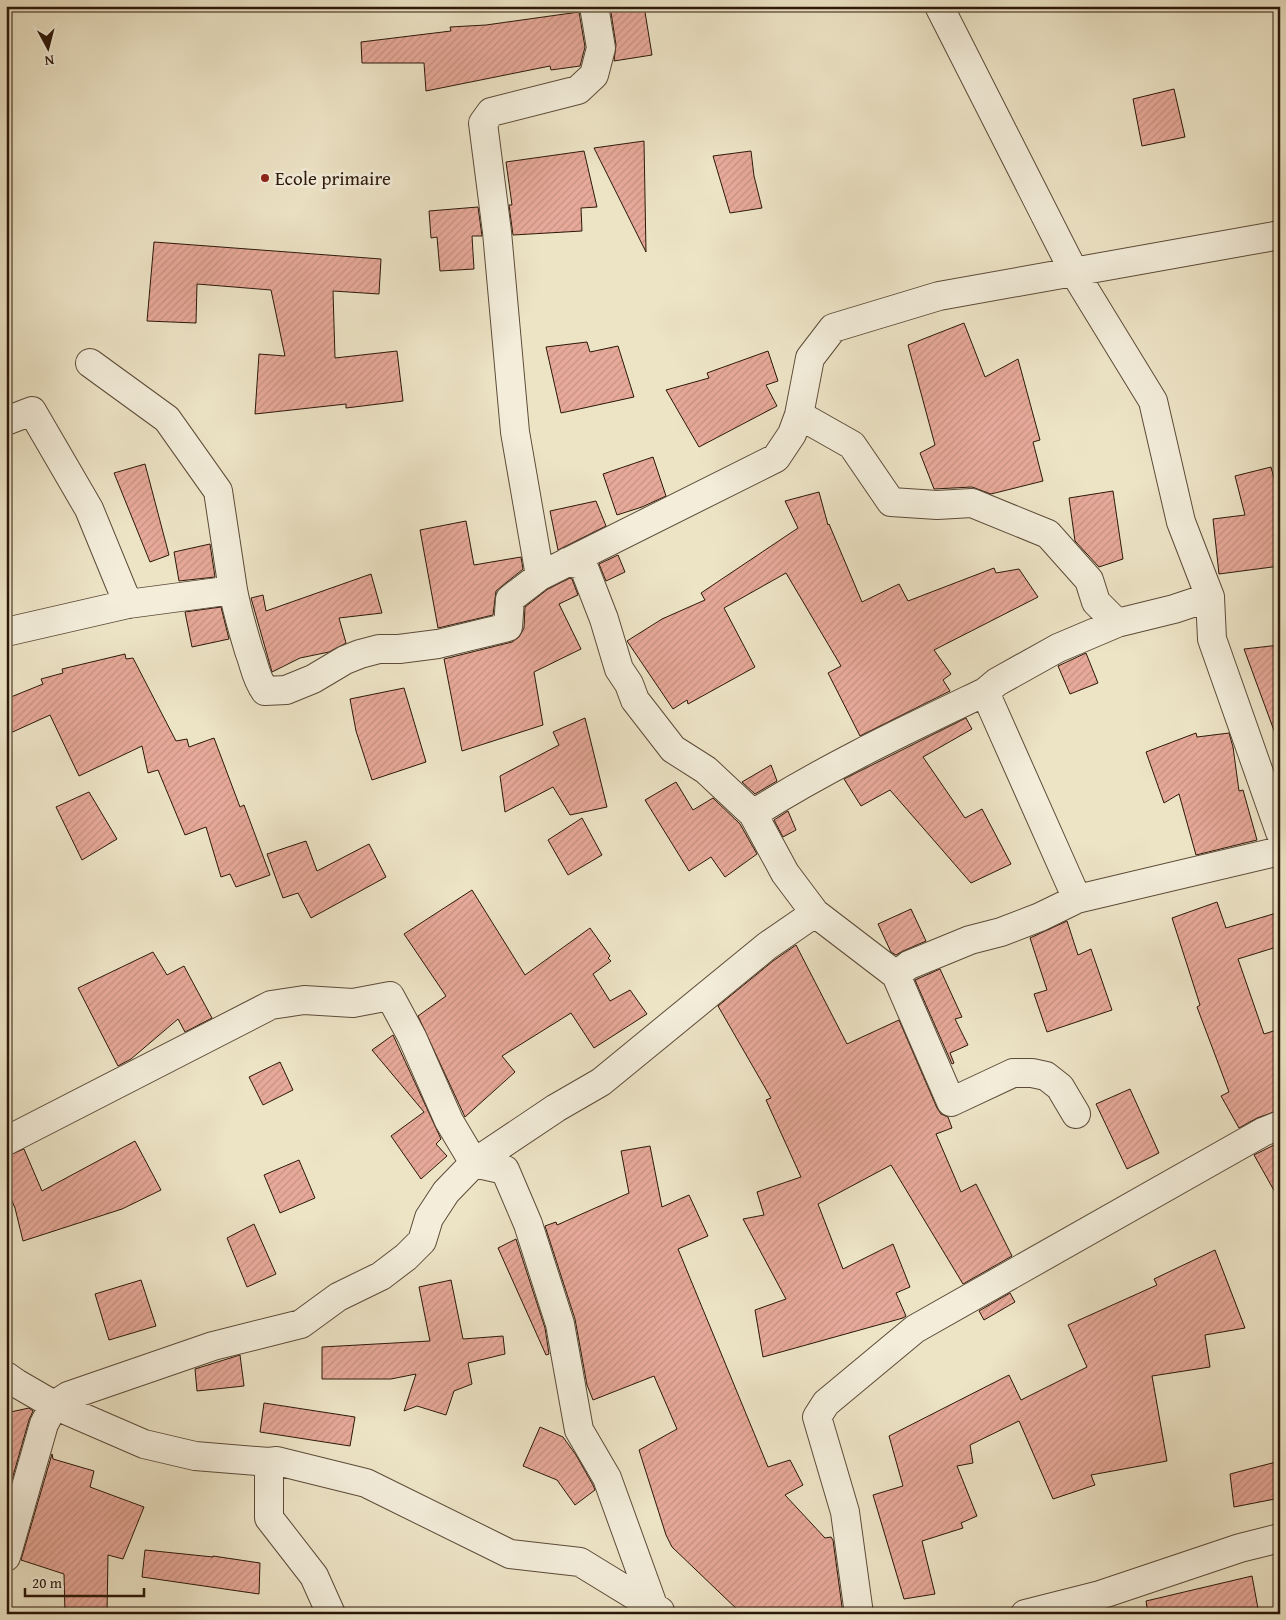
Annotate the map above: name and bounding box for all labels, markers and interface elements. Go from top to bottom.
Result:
north arrow [22,22,72,72]
text: N [43,50,55,71]
place label: Ecole primaire [275,164,391,192]
marker: Ecole primaire [259,172,271,184]
scale bar [25,1565,144,1597]
text: 20 m [32,1572,63,1593]

